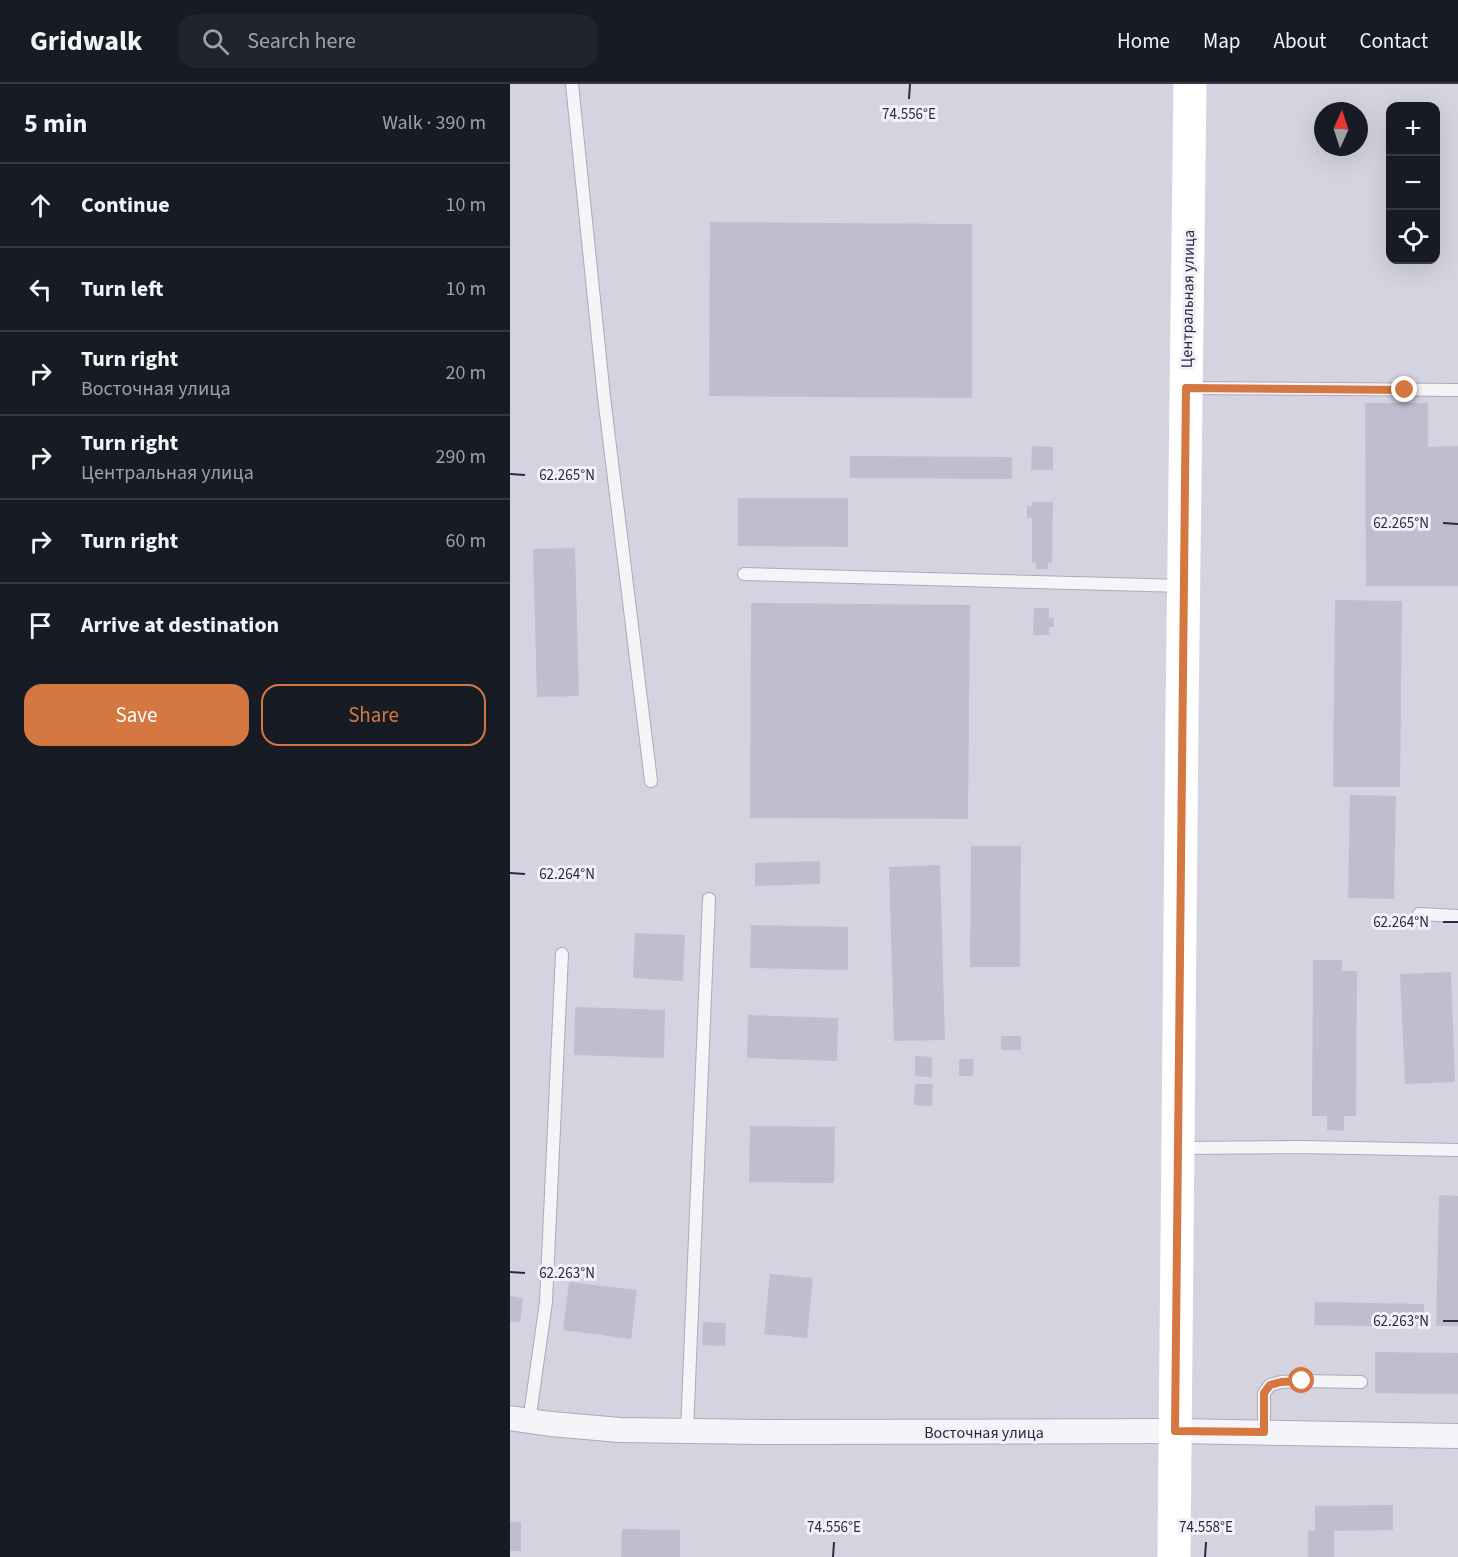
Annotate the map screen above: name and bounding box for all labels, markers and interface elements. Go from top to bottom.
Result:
search box [178,14,598,68]
text: Gridwalk [30,21,142,61]
icon: search [199,25,232,58]
text: Search here [247,25,356,57]
text: Home [1117,26,1170,56]
text: Map [1203,26,1241,56]
text: About [1274,26,1326,56]
text: Contact [1359,26,1428,56]
north arrow [1314,102,1368,156]
map controls [1386,102,1440,264]
button: + [1386,102,1440,156]
text: 74.556°E [882,104,936,125]
text: 5 min [24,105,87,142]
text: Walk · 390 m [382,109,486,137]
button: − [1386,156,1440,210]
icon: ahead [24,189,57,222]
text: Continue [81,189,170,221]
text: 10 m [446,191,486,219]
button: locate [1386,210,1440,264]
street label: Центральная улица [1176,230,1200,368]
icon: left [24,273,57,306]
text: Turn left [81,273,163,305]
text: 10 m [446,275,486,303]
text: Turn right [81,343,178,375]
icon: right [24,357,57,390]
text: 20 m [446,359,486,387]
text: Восточная улица [81,375,231,403]
route end [1391,376,1417,402]
text: Turn right [81,427,178,459]
icon: right [24,441,57,474]
text: 290 m [436,443,486,471]
text: Центральная улица [81,459,254,487]
text: 62.265°N [539,465,595,486]
text: 62.265°N [1373,513,1429,534]
icon: right [24,525,57,558]
text: Turn right [81,525,178,557]
text: 60 m [446,527,486,555]
icon: arrive [24,609,57,642]
text: Arrive at destination [81,609,279,641]
button: Save [24,684,249,746]
button: Share [261,684,486,746]
text: 62.264°N [539,864,595,885]
text: 62.264°N [1373,912,1429,933]
text: 62.263°N [539,1263,595,1284]
text: 62.263°N [1373,1311,1429,1332]
route start [1288,1367,1314,1393]
street label: Восточная улица [924,1422,1044,1444]
text: 74.556°E [807,1517,861,1538]
text: 74.558°E [1179,1517,1233,1538]

